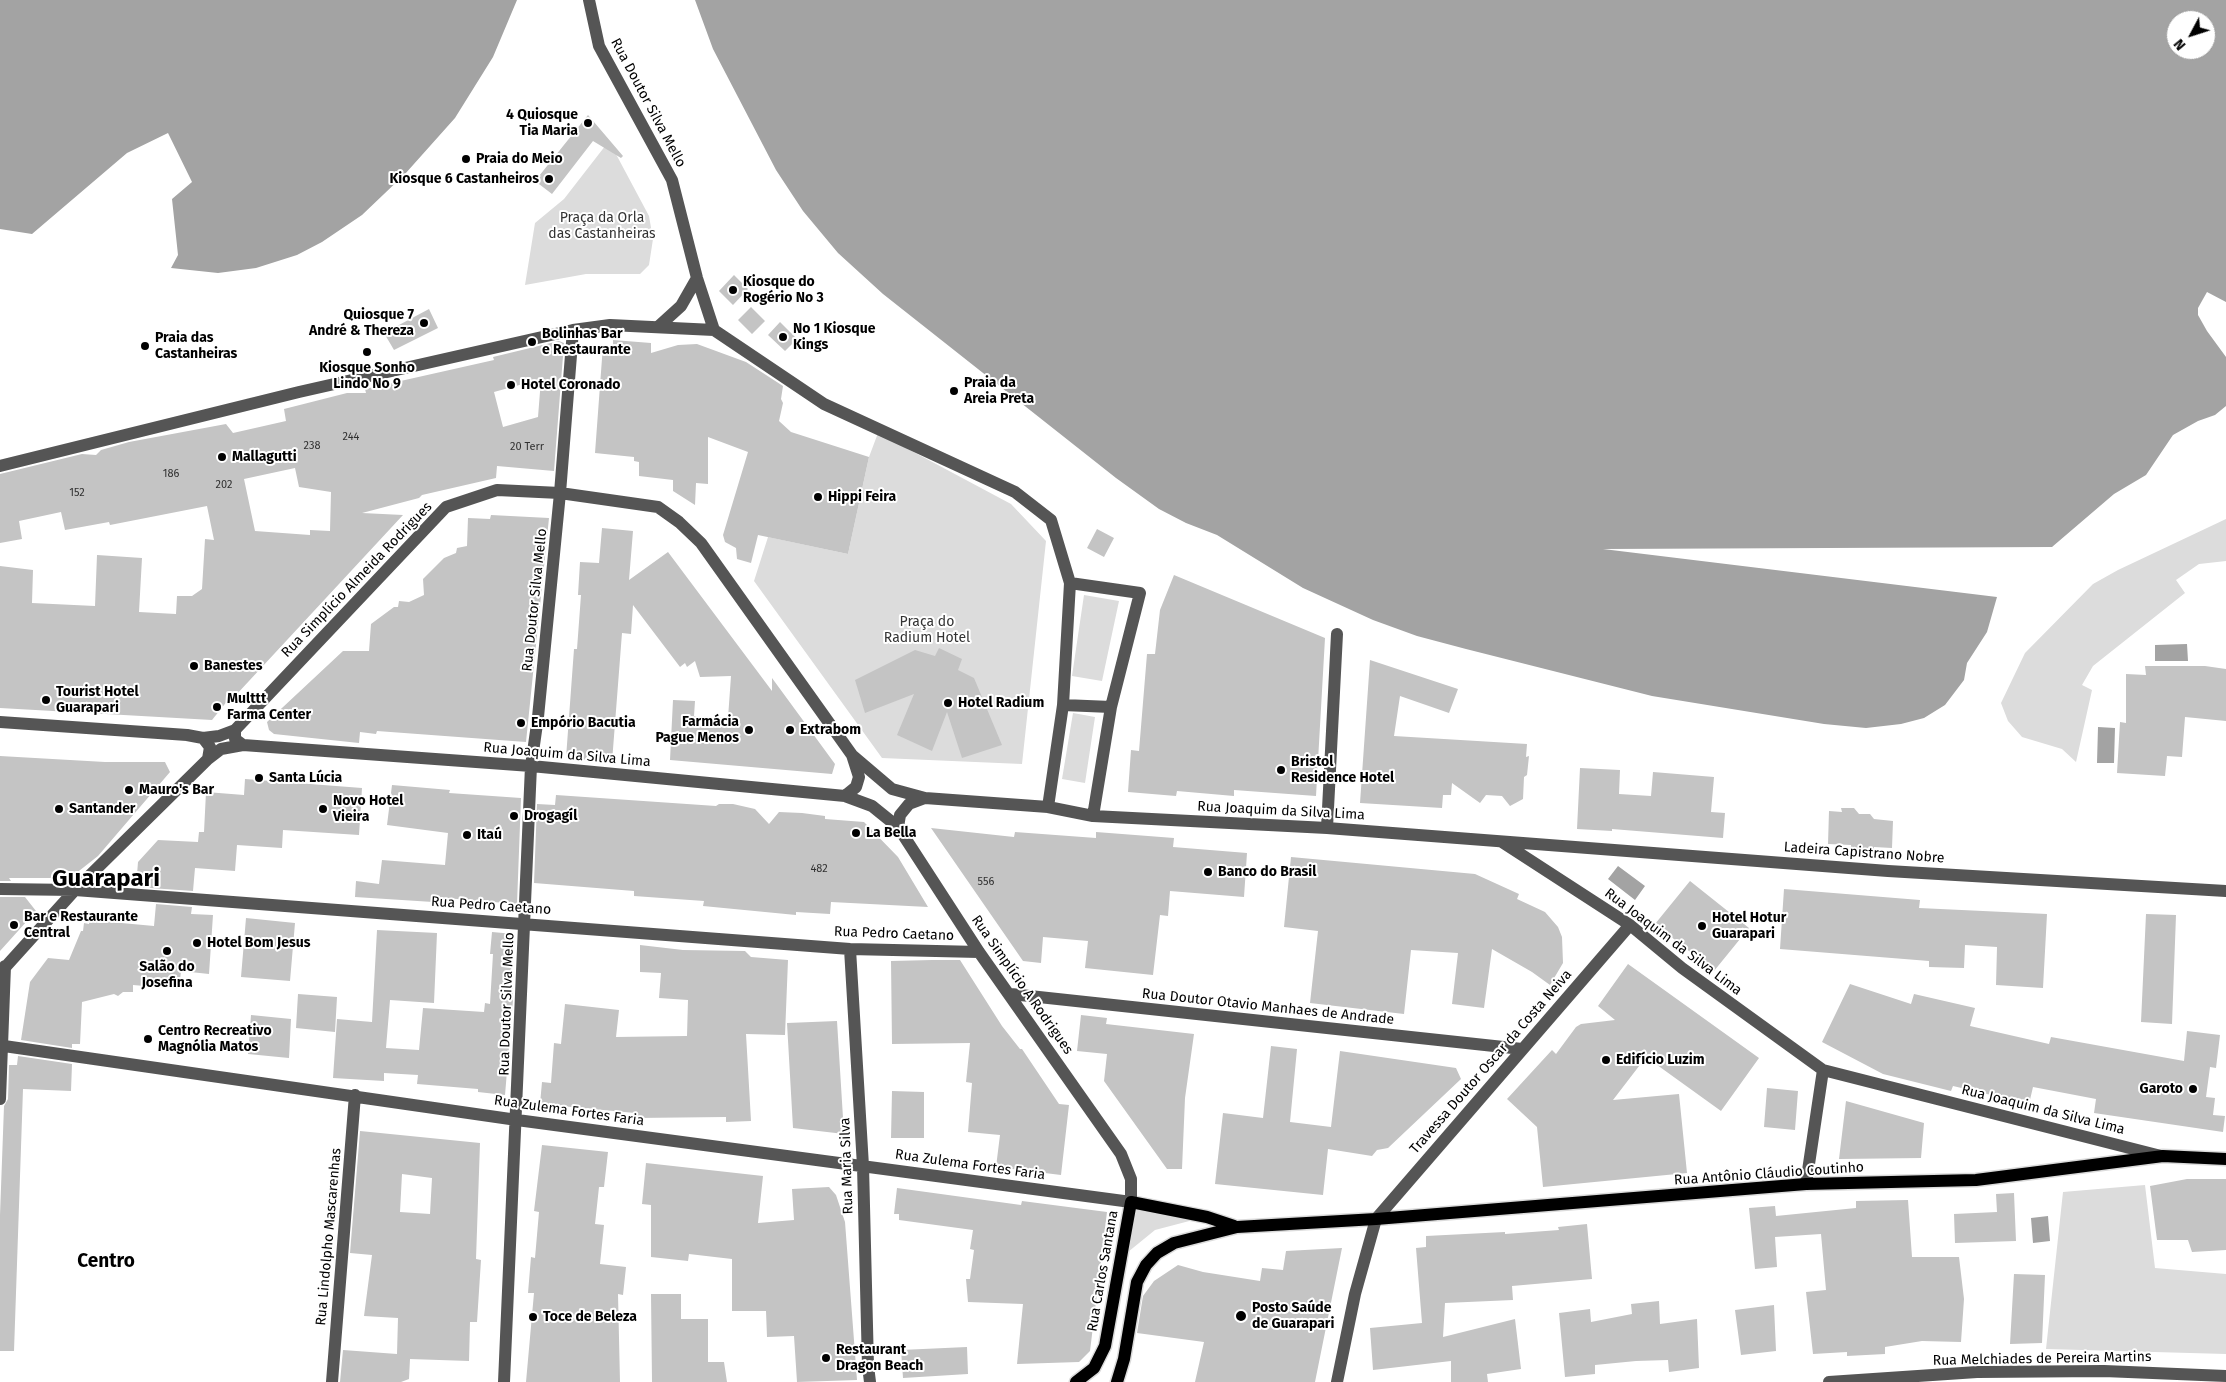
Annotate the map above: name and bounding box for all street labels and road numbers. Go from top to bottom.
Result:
street label: Rua Doutor Silva Mello [607,36,689,170]
street label: Rua Simplício Almeida Rodrigues [278,499,436,661]
street label: Rua Doutor Silva Mello [519,528,551,672]
street label: Rua Joaquim da Silva Lima [483,739,651,771]
street label: Rua Joaquim da Silva Lima [1197,798,1365,824]
street label: Ladeira Capistrano Nobre [1783,839,1945,867]
street label: Rua Joaquim da Silva Lima [1601,885,1745,999]
street label: Rua Pedro Caetano [430,893,552,919]
street label: Rua Simplício A Rodrigues [968,912,1076,1058]
street label: Rua Pedro Caetano [834,924,954,944]
street label: Rua Doutor Silva Mello [496,932,518,1076]
street label: Travessa Doutor Oscar da Costa Neiva [1406,967,1576,1157]
street label: Rua Doutor Otavio Manhaes de Andrade [1141,985,1395,1029]
street label: Rua Joaquim da Silva Lima [1960,1082,2126,1138]
street label: Rua Zulema Fortes Faria [493,1092,645,1130]
street label: Rua Maria Silva [837,1117,857,1215]
street label: Rua Zulema Fortes Faria [894,1146,1046,1184]
street label: Rua Lindolpho Mascarenhas [313,1147,345,1327]
street label: Rua Antônio Cláudio Coutinho [1673,1159,1865,1189]
street label: Rua Carlos Santana [1084,1209,1122,1333]
street label: Rua Melchiades de Pereira Martins [1933,1349,2151,1369]

